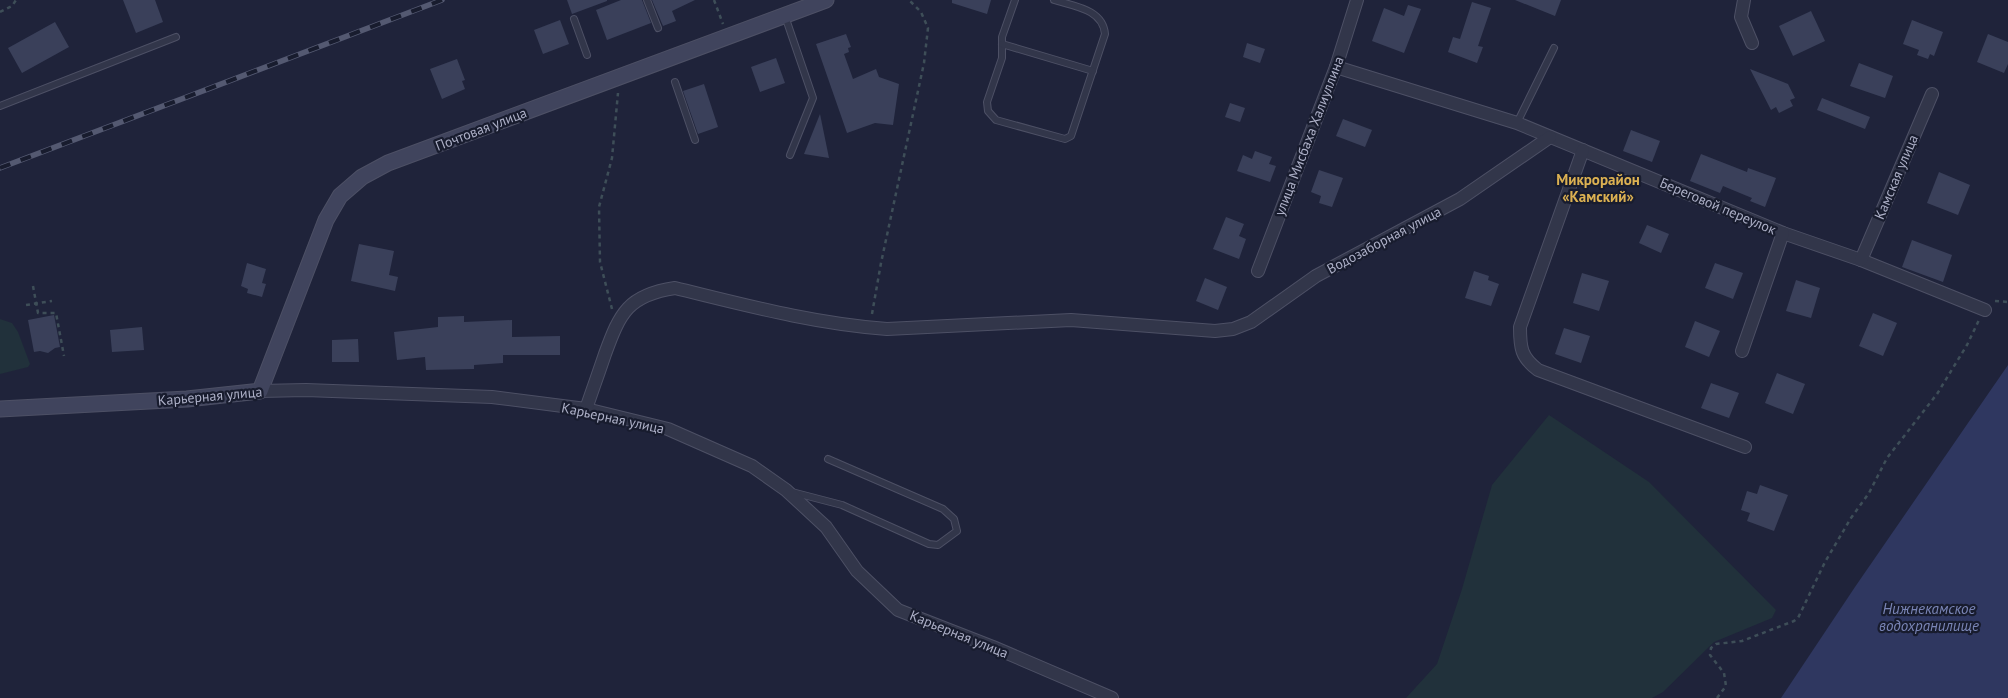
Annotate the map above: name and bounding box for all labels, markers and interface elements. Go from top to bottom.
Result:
street label: улица Мисбаха Халиуллина [1270,54,1348,218]
street label: Почтовая улица [433,103,529,155]
street label: Камская улица [1870,132,1922,222]
district label: Микрорайон «Камский» [1556,170,1640,206]
street label: Береговой переулок [1657,173,1779,239]
street label: Водозаборная улица [1324,202,1444,278]
street label: Карьерная улица [157,382,263,410]
street label: Карьерная улица [560,398,666,438]
water label: Нижнекамское водохранилище [1879,599,1979,635]
street label: Карьерная улица [907,606,1011,662]

